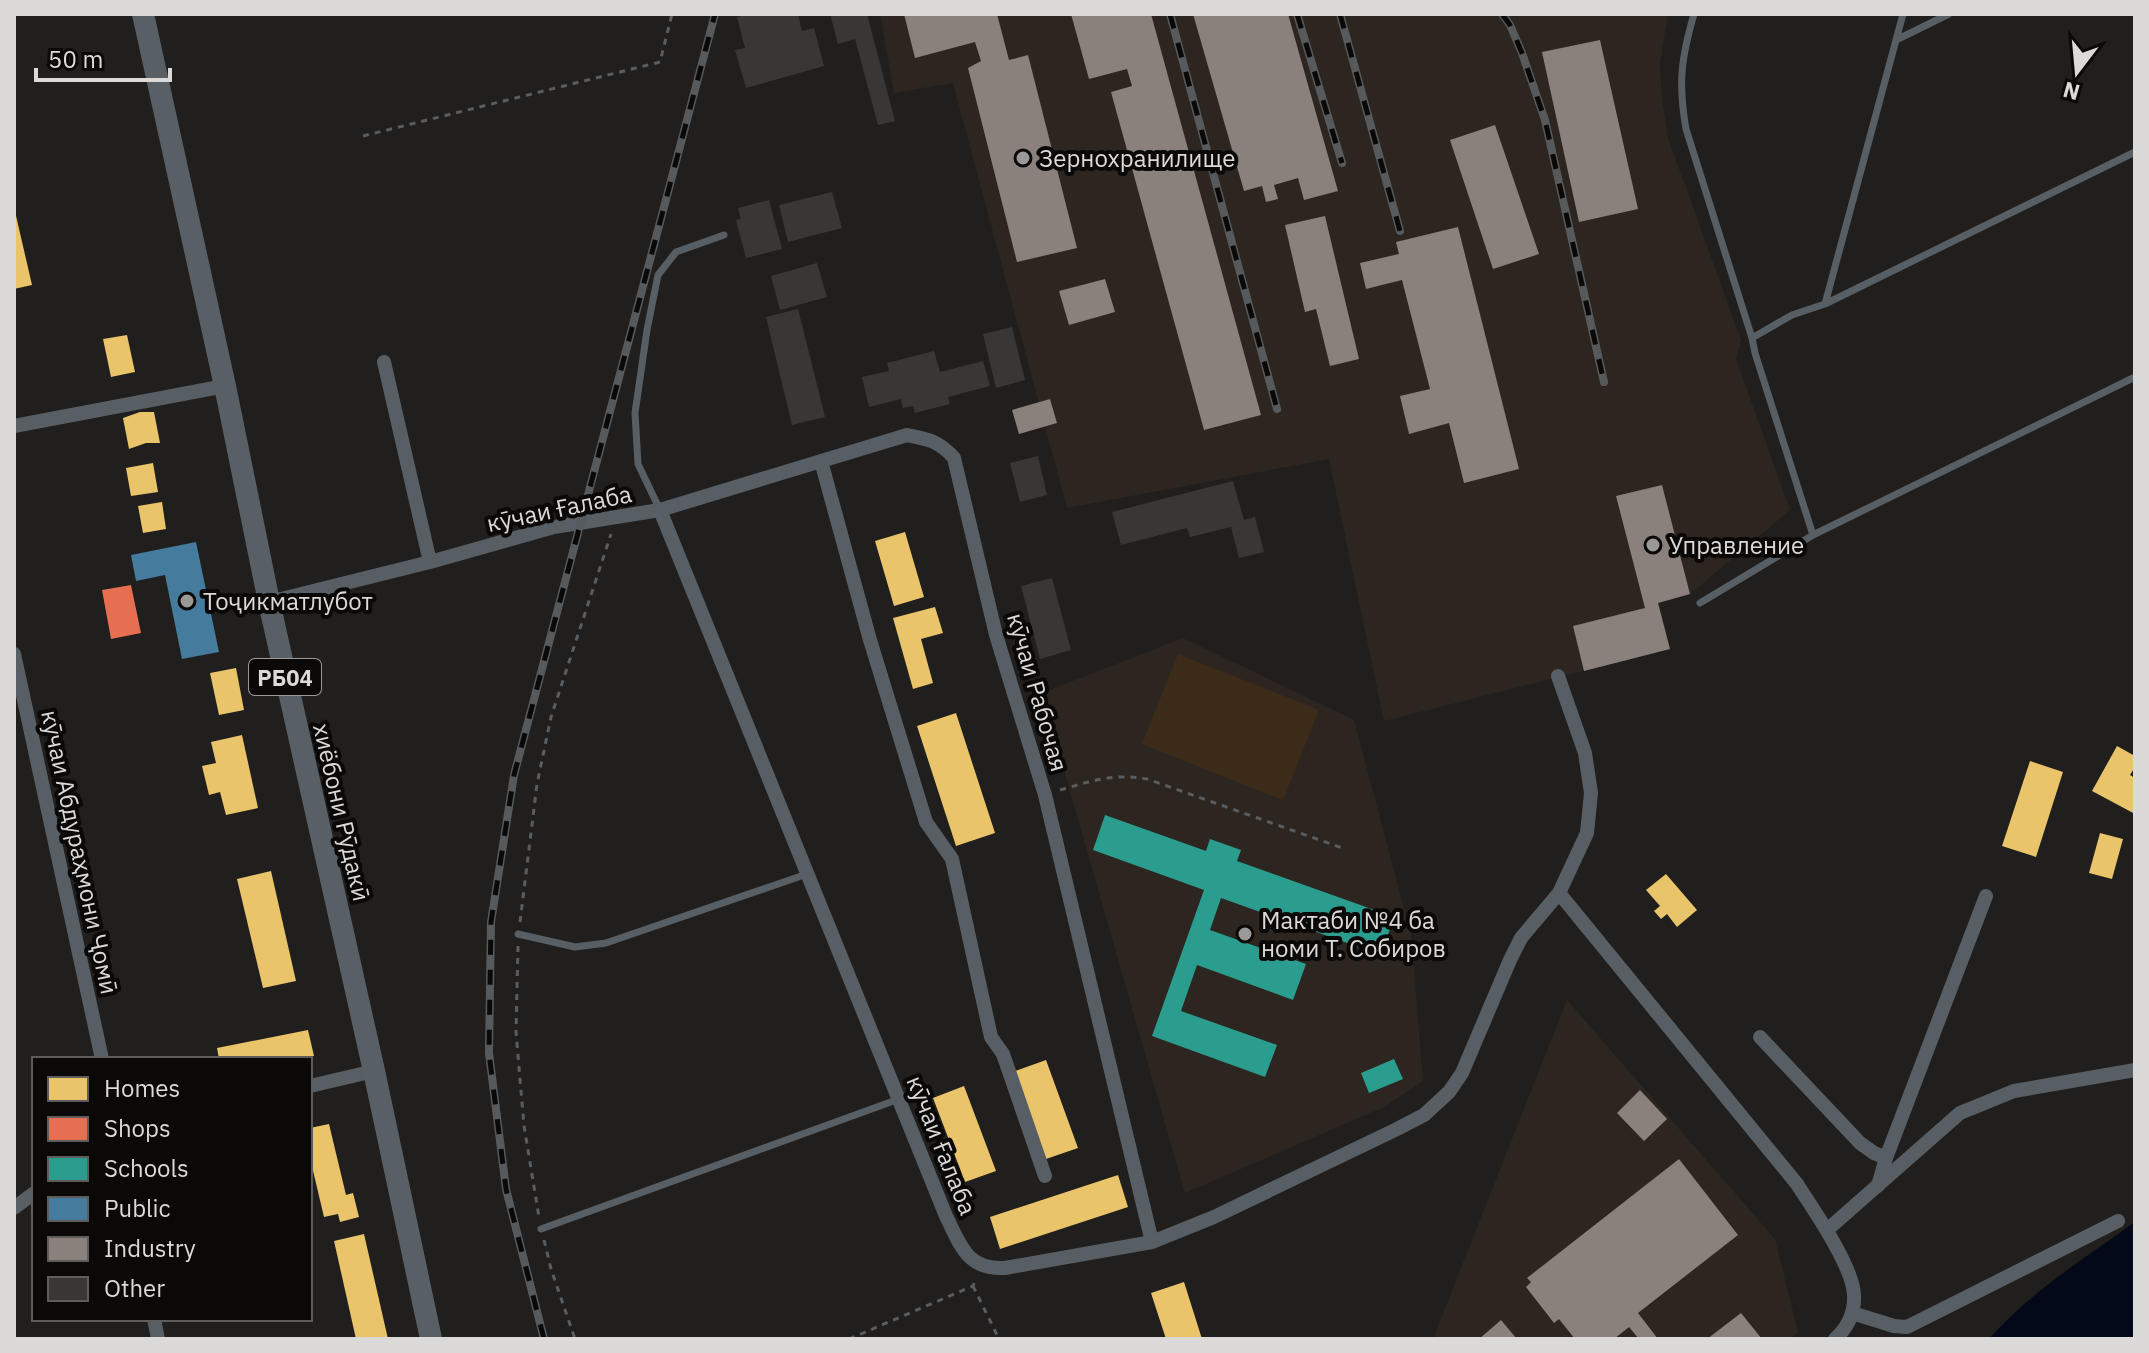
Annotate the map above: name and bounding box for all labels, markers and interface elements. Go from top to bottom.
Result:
scale bar [36,32,170,82]
north arrow [2037,32,2117,112]
text: 50 m [48,43,103,75]
text: N [2060,76,2083,108]
place label: Зернохранилище [1039,142,1235,174]
marker: Зернохранилище [1014,149,1032,167]
street label: кӯчаи Ғалаба [484,477,635,539]
place label: Управление [1669,529,1804,561]
marker: Управление [1644,536,1662,554]
place label: Тоҷикматлубот [203,585,373,617]
marker: Тоҷикматлубот [178,592,196,610]
street label: кӯчаи Рабочая [1000,609,1076,775]
road number: РБ04 [249,659,321,695]
street label: кӯчаи Абдураҳмони Ҷомӣ [34,707,126,997]
street label: хиёбони Рӯдакӣ [306,720,378,904]
place label: Мактаби №4 ба номи Т. Собиров [1261,904,1446,964]
marker: Мактаби №4 ба номи Т. Собиров [1236,925,1254,943]
legend [32,1057,312,1321]
street label: кӯчаи Ғалаба [900,1071,985,1220]
text: Homes [104,1072,180,1104]
text: Shops [104,1112,171,1144]
text: Schools [104,1152,189,1184]
text: Public [104,1192,171,1224]
text: Industry [104,1232,196,1264]
text: Other [104,1272,165,1304]

